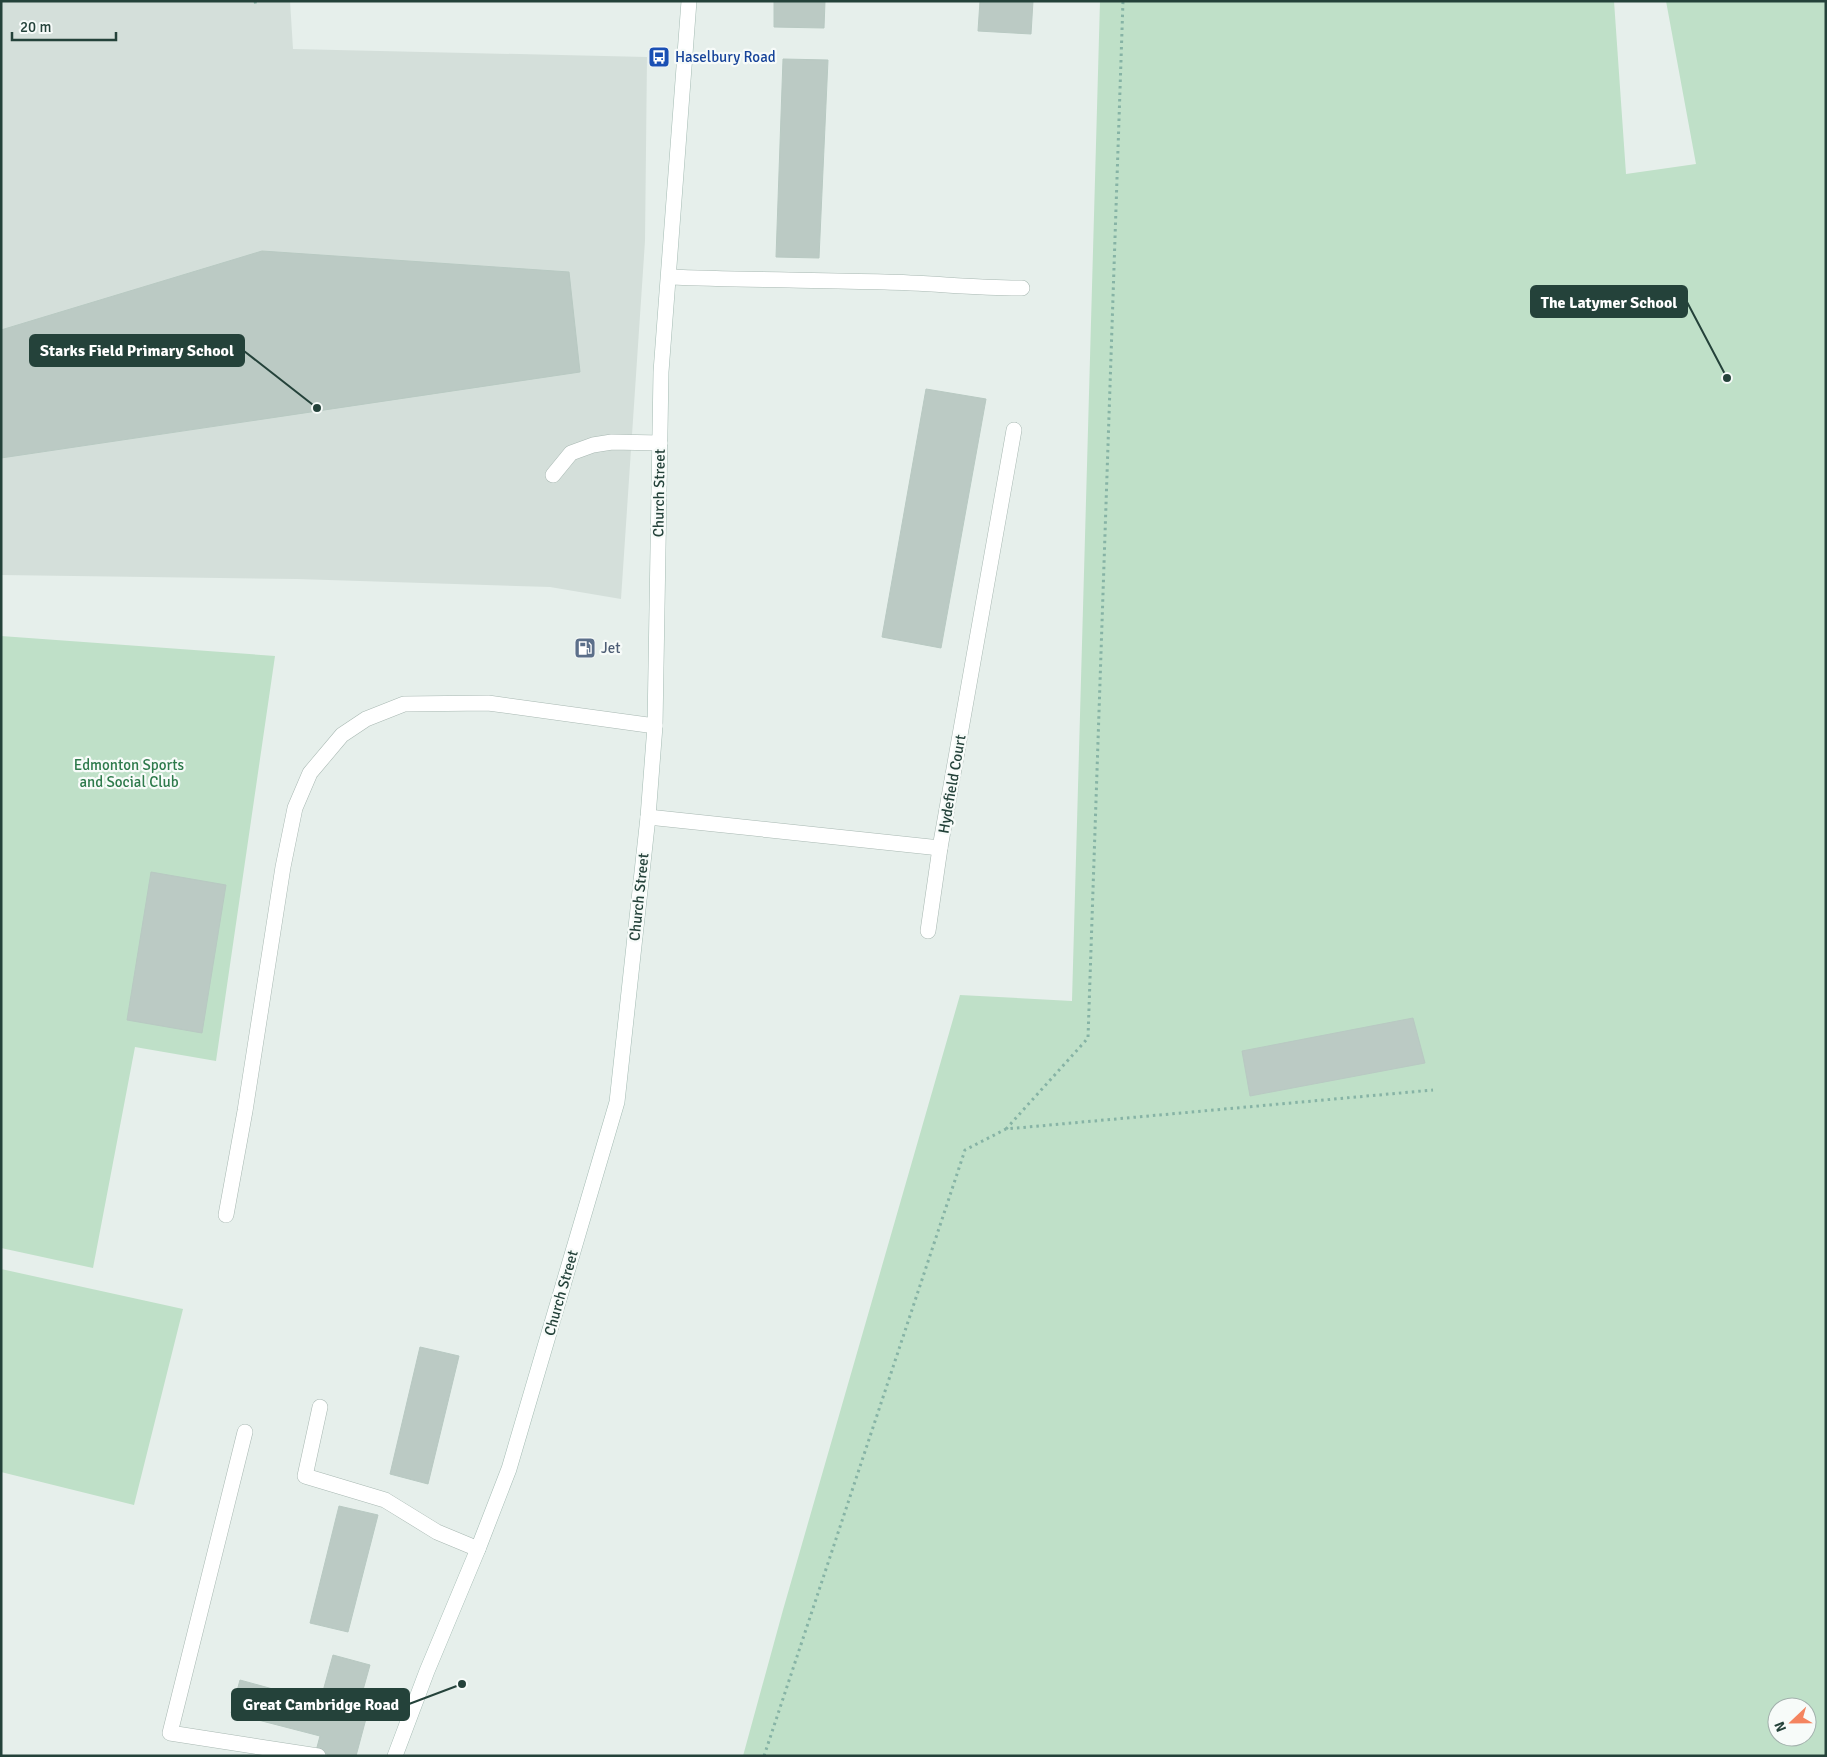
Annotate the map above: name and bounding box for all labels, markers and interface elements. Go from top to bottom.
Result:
scale bar [12,10,116,42]
text: 20 m [20,18,51,36]
bus stop icon: Haselbury Road [647,45,671,69]
place label: Haselbury Road [675,48,776,66]
callout: The Latymer School [1531,286,1687,317]
text: The Latymer School [1541,293,1677,313]
callout: Starks Field Primary School [30,335,244,366]
text: Starks Field Primary School [40,341,234,361]
street label: Church Street [649,449,669,537]
fuel station icon: Jet [573,636,597,660]
place label: Jet [601,639,621,657]
street label: Hydefield Court [934,733,970,835]
park label: Edmonton Sports and Social Club [74,756,185,791]
street label: Church Street [625,852,653,942]
street label: Church Street [540,1248,582,1338]
callout: Great Cambridge Road [232,1689,409,1720]
text: Great Cambridge Road [243,1695,400,1715]
north arrow [1767,1697,1817,1747]
text: N [1771,1719,1790,1734]

